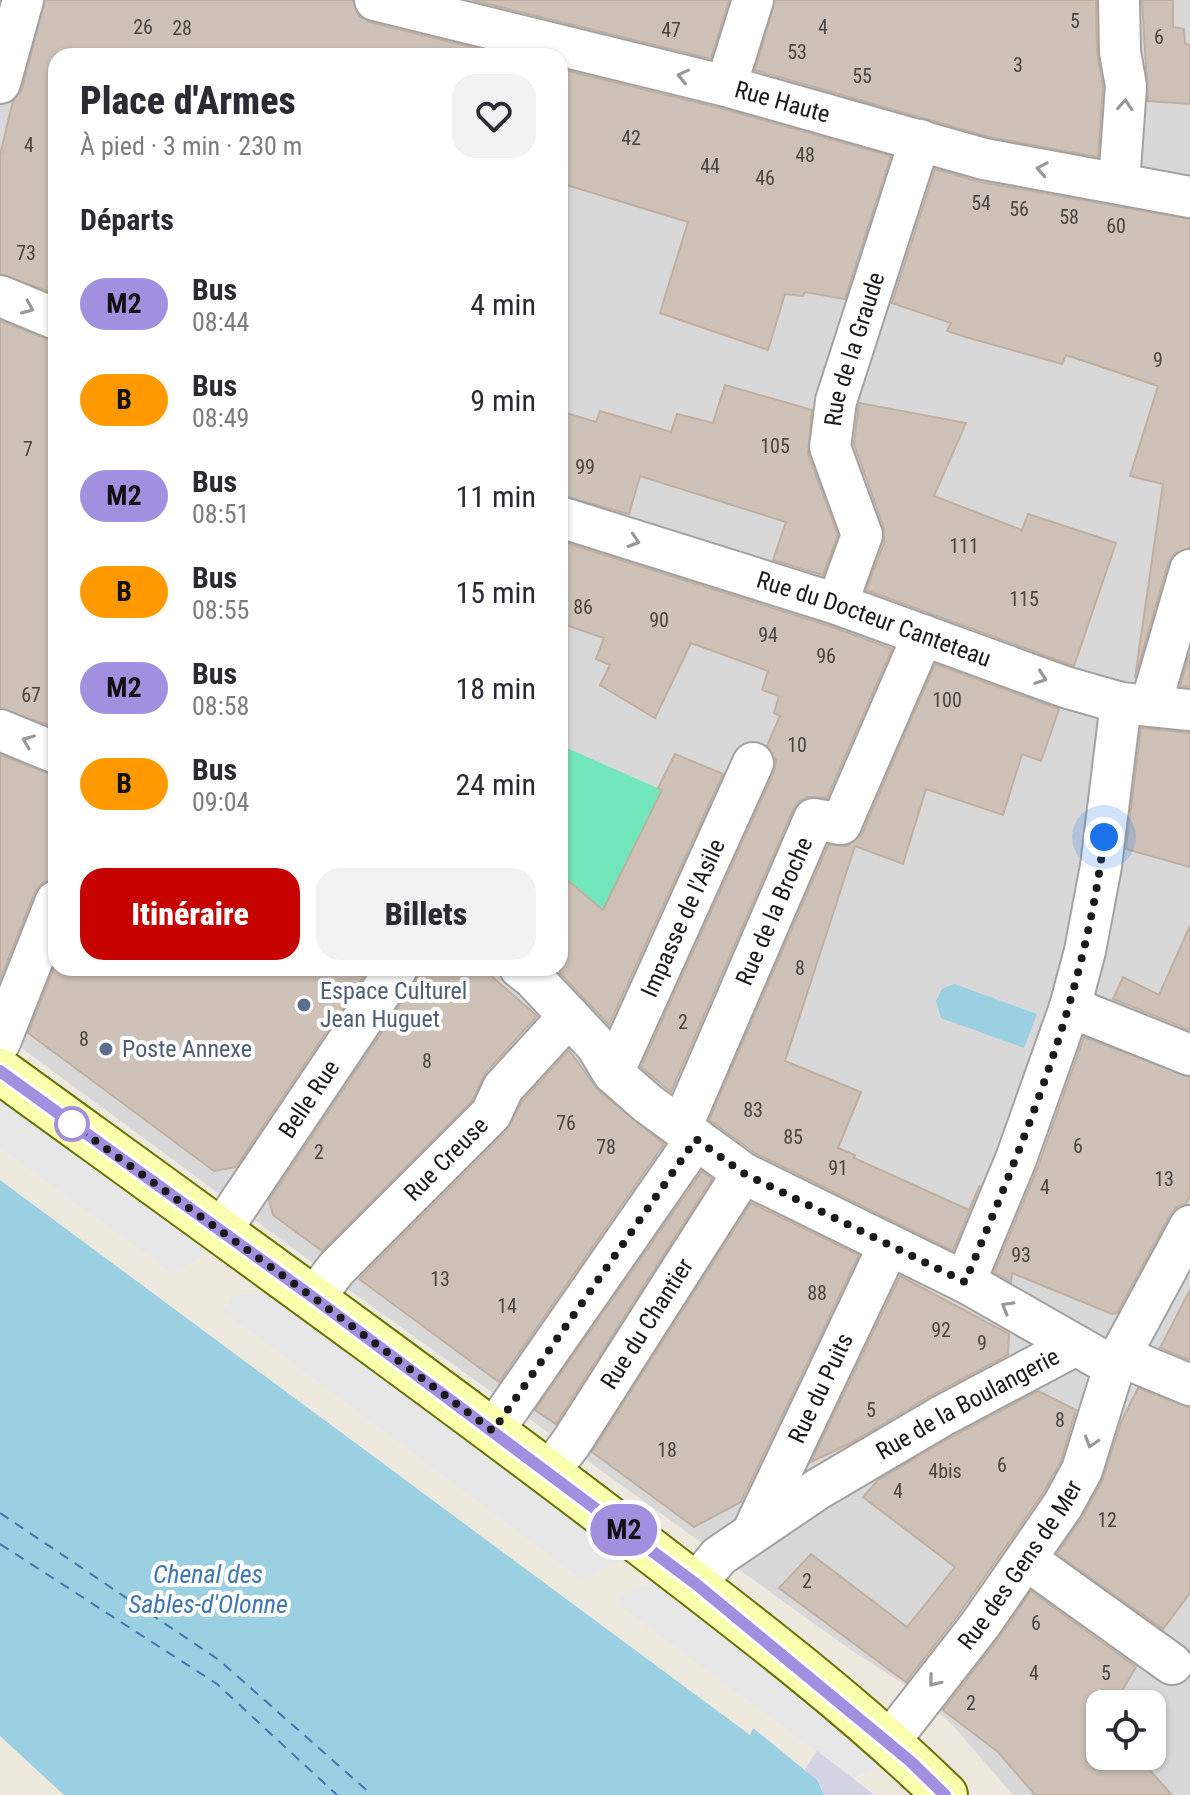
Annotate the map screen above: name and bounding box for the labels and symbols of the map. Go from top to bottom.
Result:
house number: 5 [1070,9,1080,33]
house number: 26 [133,15,153,39]
house number: 4 [818,15,828,39]
house number: 28 [172,16,192,40]
house number: 47 [661,18,681,42]
house number: 6 [1154,25,1164,49]
house number: 53 [787,40,807,64]
house number: 3 [1013,53,1023,77]
house number: 55 [852,64,872,88]
one-way arrow [676,68,690,85]
street label: Rue Haute [732,75,833,129]
one-way arrow [1116,98,1133,111]
house number: 42 [621,126,641,150]
house number: 4 [24,133,34,157]
house number: 48 [795,143,815,167]
house number: 44 [700,154,720,178]
one-way arrow [1036,162,1049,179]
house number: 46 [755,166,775,190]
house number: 54 [971,191,991,215]
house number: 56 [1009,197,1029,221]
house number: 58 [1059,205,1079,229]
house number: 60 [1106,214,1126,238]
house number: 73 [16,241,36,265]
street label: Rue de la Graude [819,269,891,428]
one-way arrow [20,298,34,314]
house number: 9 [1153,348,1163,372]
house number: 105 [760,434,790,458]
house number: 7 [23,437,33,461]
house number: 99 [575,455,595,479]
one-way arrow [627,532,641,548]
house number: 111 [949,534,979,558]
street label: Rue du Docteur Canteteau [753,566,995,673]
house number: 115 [1009,587,1039,611]
house number: 86 [573,595,593,619]
house number: 90 [649,608,669,632]
house number: 94 [758,623,778,647]
house number: 96 [816,644,836,668]
one-way arrow [1033,668,1047,685]
house number: 67 [21,683,41,707]
house number: 100 [932,688,962,712]
house number: 10 [787,733,807,757]
one-way arrow [22,735,36,751]
your location [1084,817,1124,857]
street label: Rue de la Broche [730,833,818,990]
street label: Impasse de l'Asile [635,835,731,1001]
house number: 8 [795,956,805,980]
place label: Espace Culturel Jean Huguet [320,977,467,1033]
marker: Espace Culturel Jean Huguet [295,996,313,1014]
house number: 2 [678,1010,688,1034]
house number: 8 [79,1027,89,1051]
place label: Poste Annexe [122,1035,252,1063]
marker: Poste Annexe [97,1040,115,1058]
house number: 8 [422,1049,432,1073]
street label: Belle Rue [273,1055,345,1143]
house number: 83 [743,1098,763,1122]
unlabelled marker [55,1107,89,1141]
street label: Rue Creuse [398,1111,494,1207]
house number: 76 [556,1111,576,1135]
house number: 85 [783,1125,803,1149]
house number: 6 [1073,1134,1083,1158]
house number: 78 [596,1135,616,1159]
house number: 2 [314,1140,324,1164]
house number: 91 [828,1156,848,1180]
house number: 13 [1154,1167,1174,1191]
house number: 4 [1040,1175,1050,1199]
house number: 93 [1011,1243,1031,1267]
street label: Rue du Chantier [595,1253,699,1394]
house number: 13 [430,1267,450,1291]
house number: 88 [807,1281,827,1305]
house number: 14 [497,1294,517,1318]
one-way arrow [1001,1301,1016,1317]
house number: 92 [931,1318,951,1342]
street label: Rue du Puits [783,1329,859,1448]
house number: 9 [977,1331,987,1355]
street label: Rue de la Boulangerie [871,1342,1064,1466]
house number: 5 [866,1398,876,1422]
house number: 8 [1055,1408,1065,1432]
one-way arrow [1084,1434,1100,1448]
house number: 18 [657,1438,677,1462]
house number: 6 [997,1453,1007,1477]
house number: 4bis [928,1459,962,1483]
street label: Rue des Gens de Mer [952,1475,1088,1655]
house number: 4 [893,1479,903,1503]
line badge: M2 [588,1504,660,1556]
house number: 12 [1097,1508,1117,1532]
water label: Chenal des Sables-d'Olonne [128,1559,288,1619]
house number: 2 [802,1569,812,1593]
house number: 6 [1031,1611,1041,1635]
house number: 4 [1029,1661,1039,1685]
house number: 5 [1101,1661,1111,1685]
one-way arrow [929,1672,944,1686]
house number: 2 [966,1691,976,1715]

